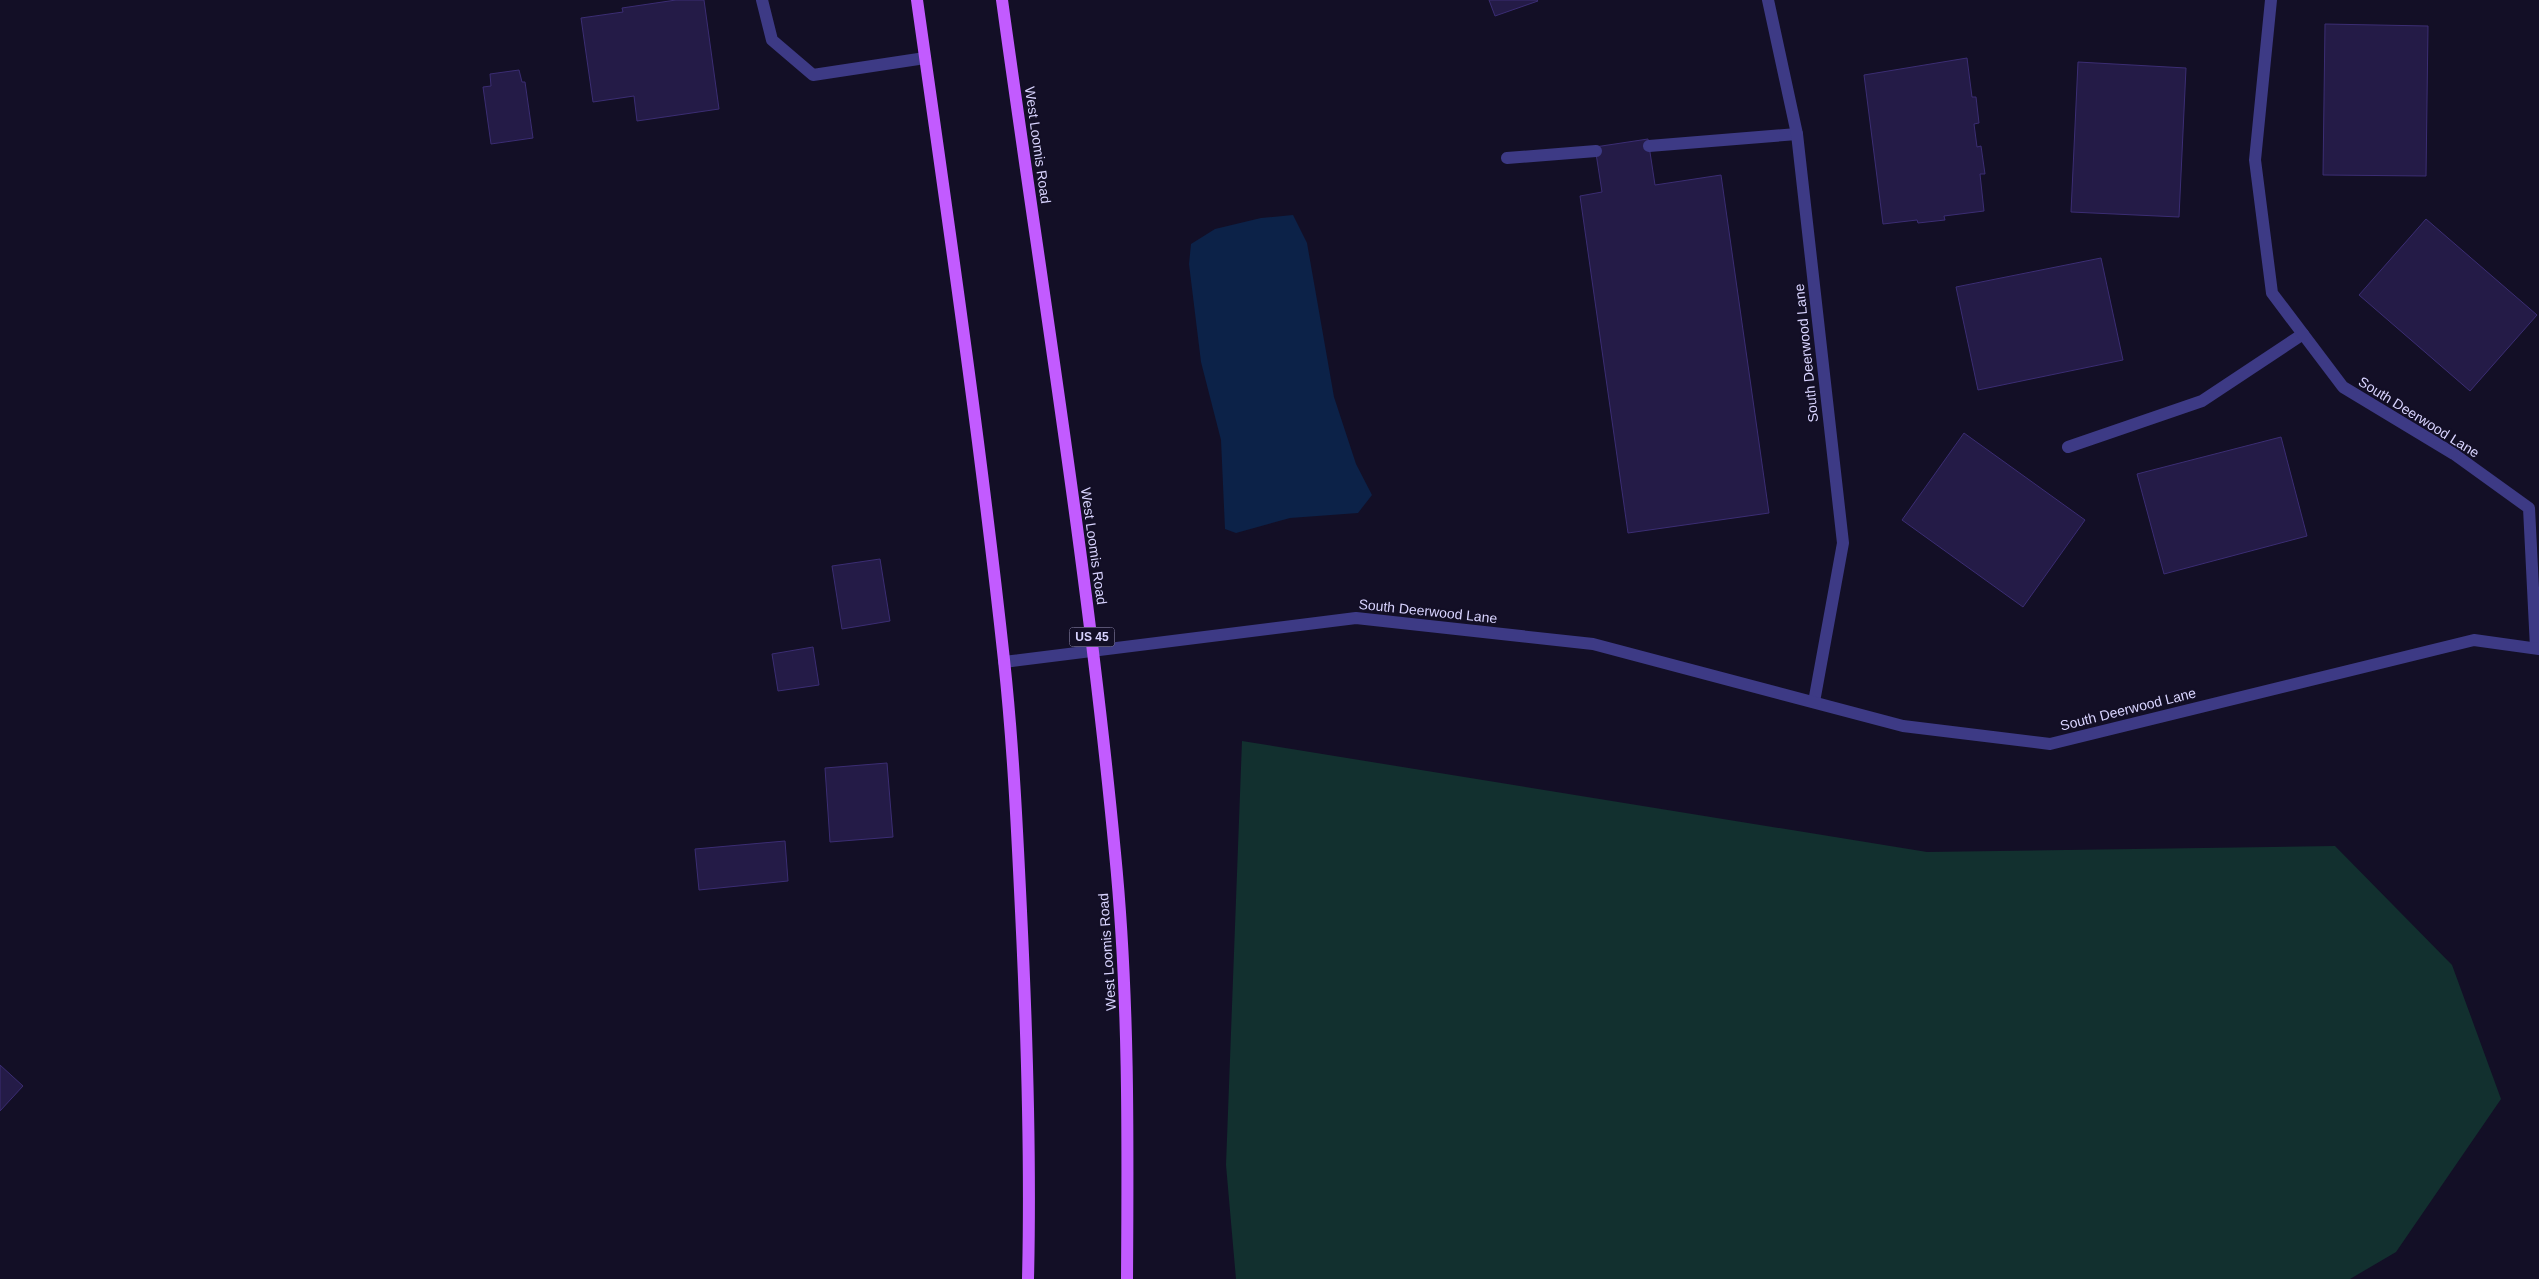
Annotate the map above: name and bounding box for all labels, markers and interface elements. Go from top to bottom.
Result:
street label: West Loomis Road [1022,85,1054,205]
street label: South Deerwood Lane [1791,283,1821,423]
street label: South Deerwood Lane [2356,373,2482,461]
street label: West Loomis Road [1078,486,1110,606]
street label: South Deerwood Lane [1358,596,1498,626]
road number: US 45 [1070,628,1114,646]
street label: South Deerwood Lane [2058,684,2198,734]
street label: West Loomis Road [1095,893,1119,1011]

